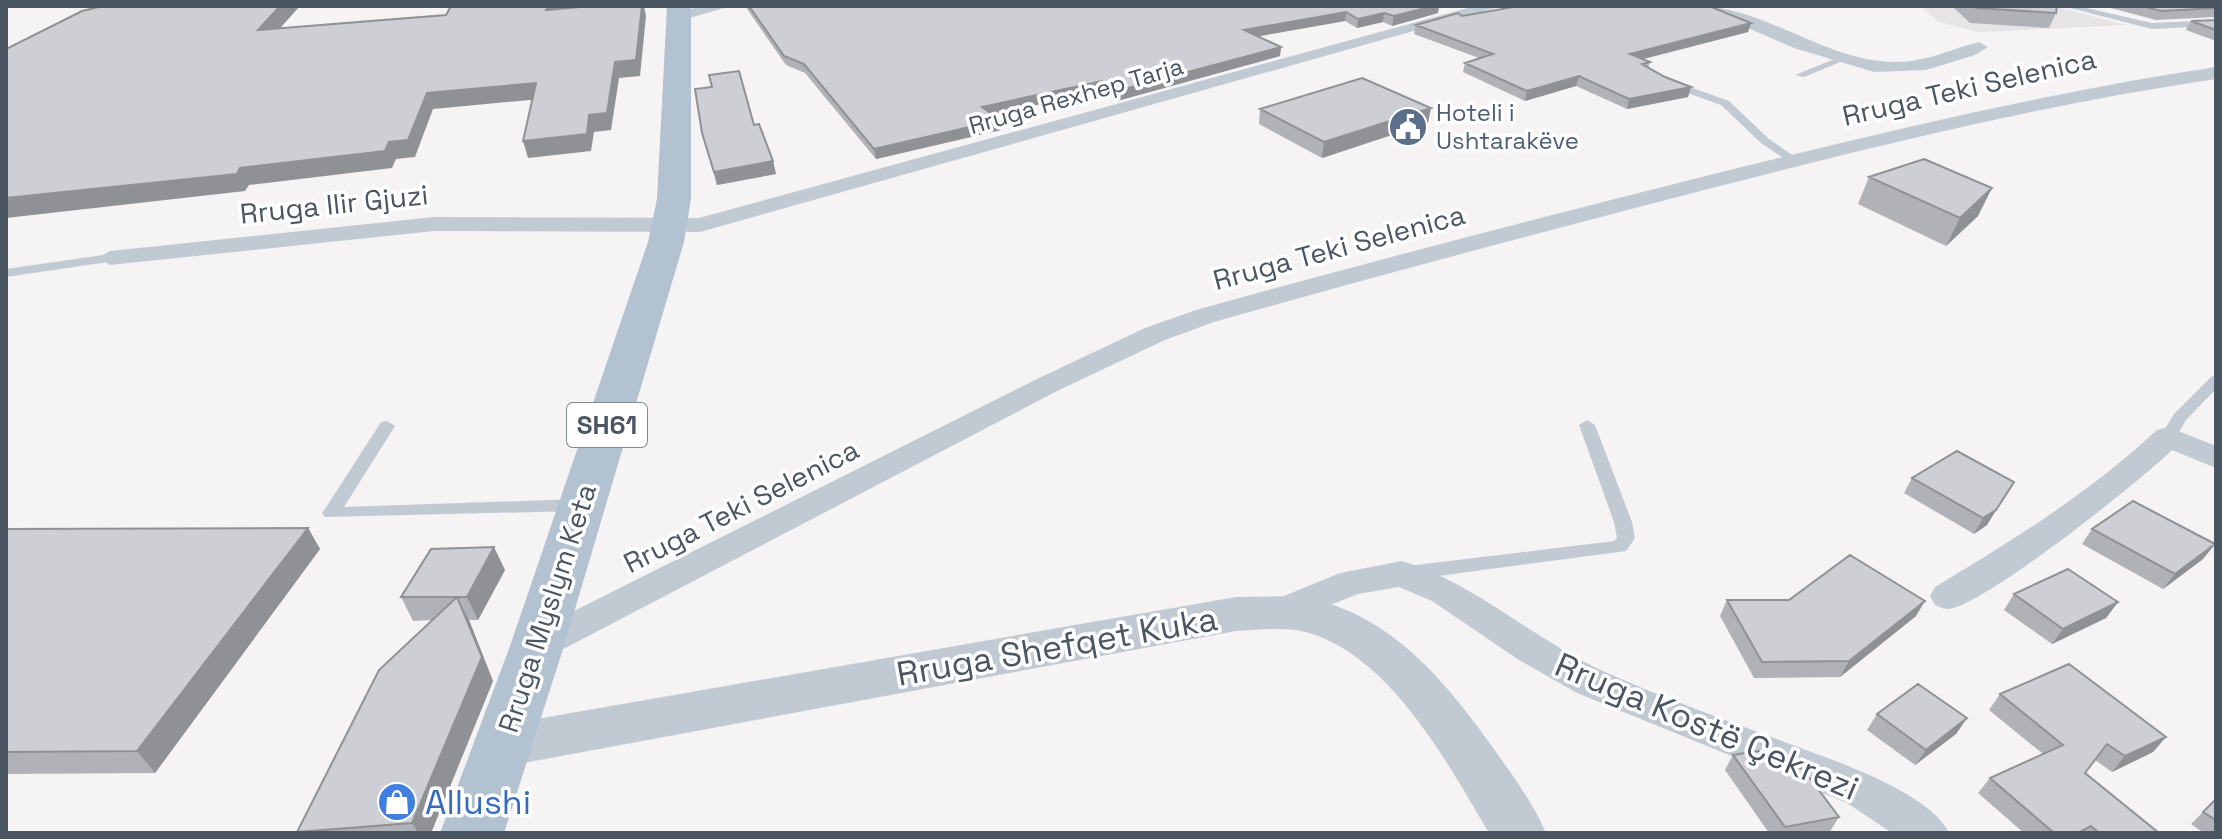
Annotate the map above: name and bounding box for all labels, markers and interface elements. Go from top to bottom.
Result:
street label: Rruga Teki Selenica [1839,40,2099,134]
street label: Rruga Rexhep Tarja [965,50,1187,141]
place label: Hoteli i Ushtarakëve [1436,97,1579,156]
public building icon: Hoteli i Ushtarakëve [1387,106,1429,148]
street label: Rruga Ilir Gjuzi [238,176,430,232]
street label: Rruga Teki Selenica [1209,196,1469,298]
road number: SH61 [567,403,647,447]
street label: Rruga Teki Selenica [617,431,865,581]
street label: Rruga Myslym Keta [490,479,604,737]
street label: Rruga Shefqet Kuka [893,597,1221,696]
street label: Rruga Kostë Çekrezi [1548,643,1865,810]
shop icon: Allushi [376,781,418,823]
place label: Allushi [425,781,531,824]

